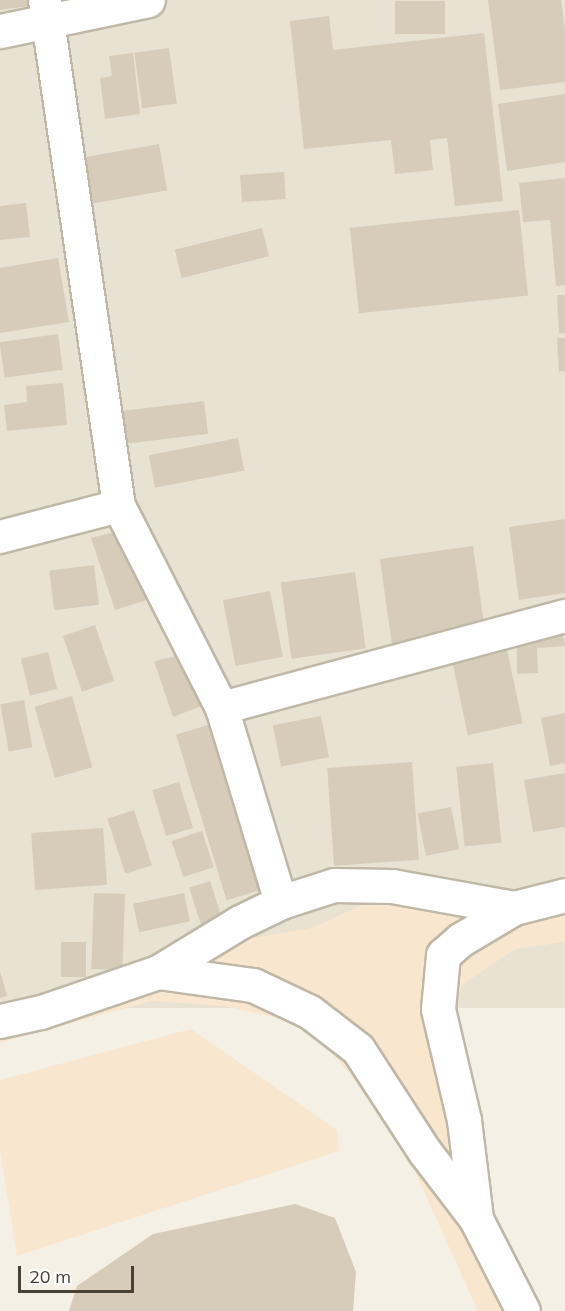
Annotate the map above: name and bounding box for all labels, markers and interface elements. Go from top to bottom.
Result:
scale bar [21,1254,136,1292]
text: 20 m [29,1265,71,1288]

